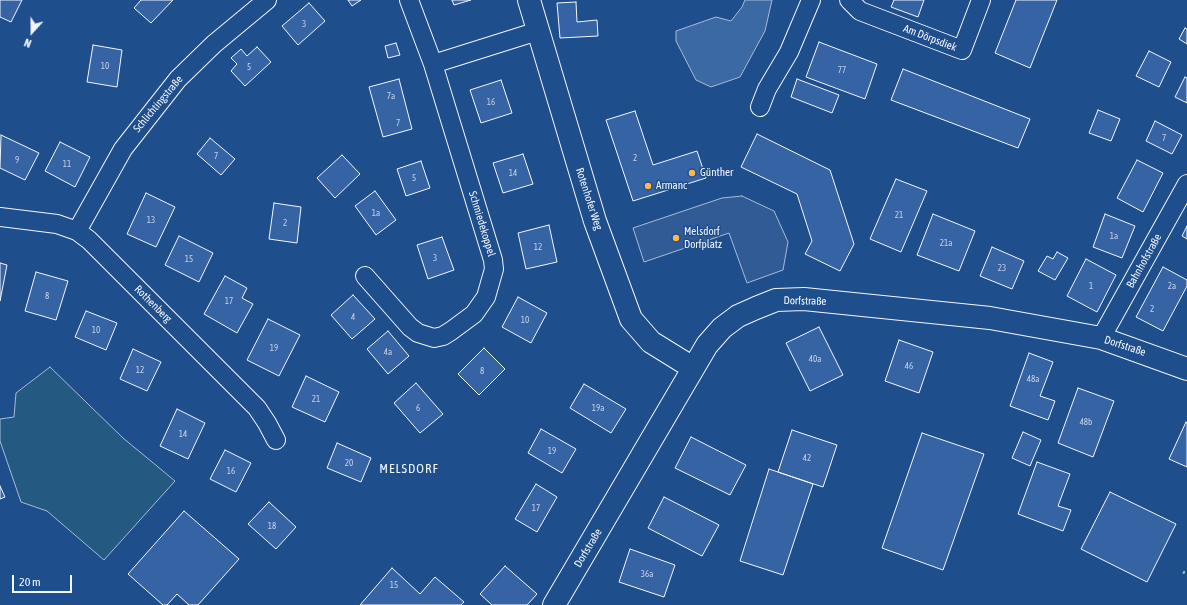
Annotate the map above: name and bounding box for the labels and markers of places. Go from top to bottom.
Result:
place label: Günther [700,166,733,180]
marker: Günther [687,168,697,178]
place label: Armanc [656,179,687,193]
marker: Armanc [643,181,653,191]
place label: Melsdorf Dorfplatz [684,225,722,251]
marker: Melsdorf Dorfplatz [671,233,681,243]

